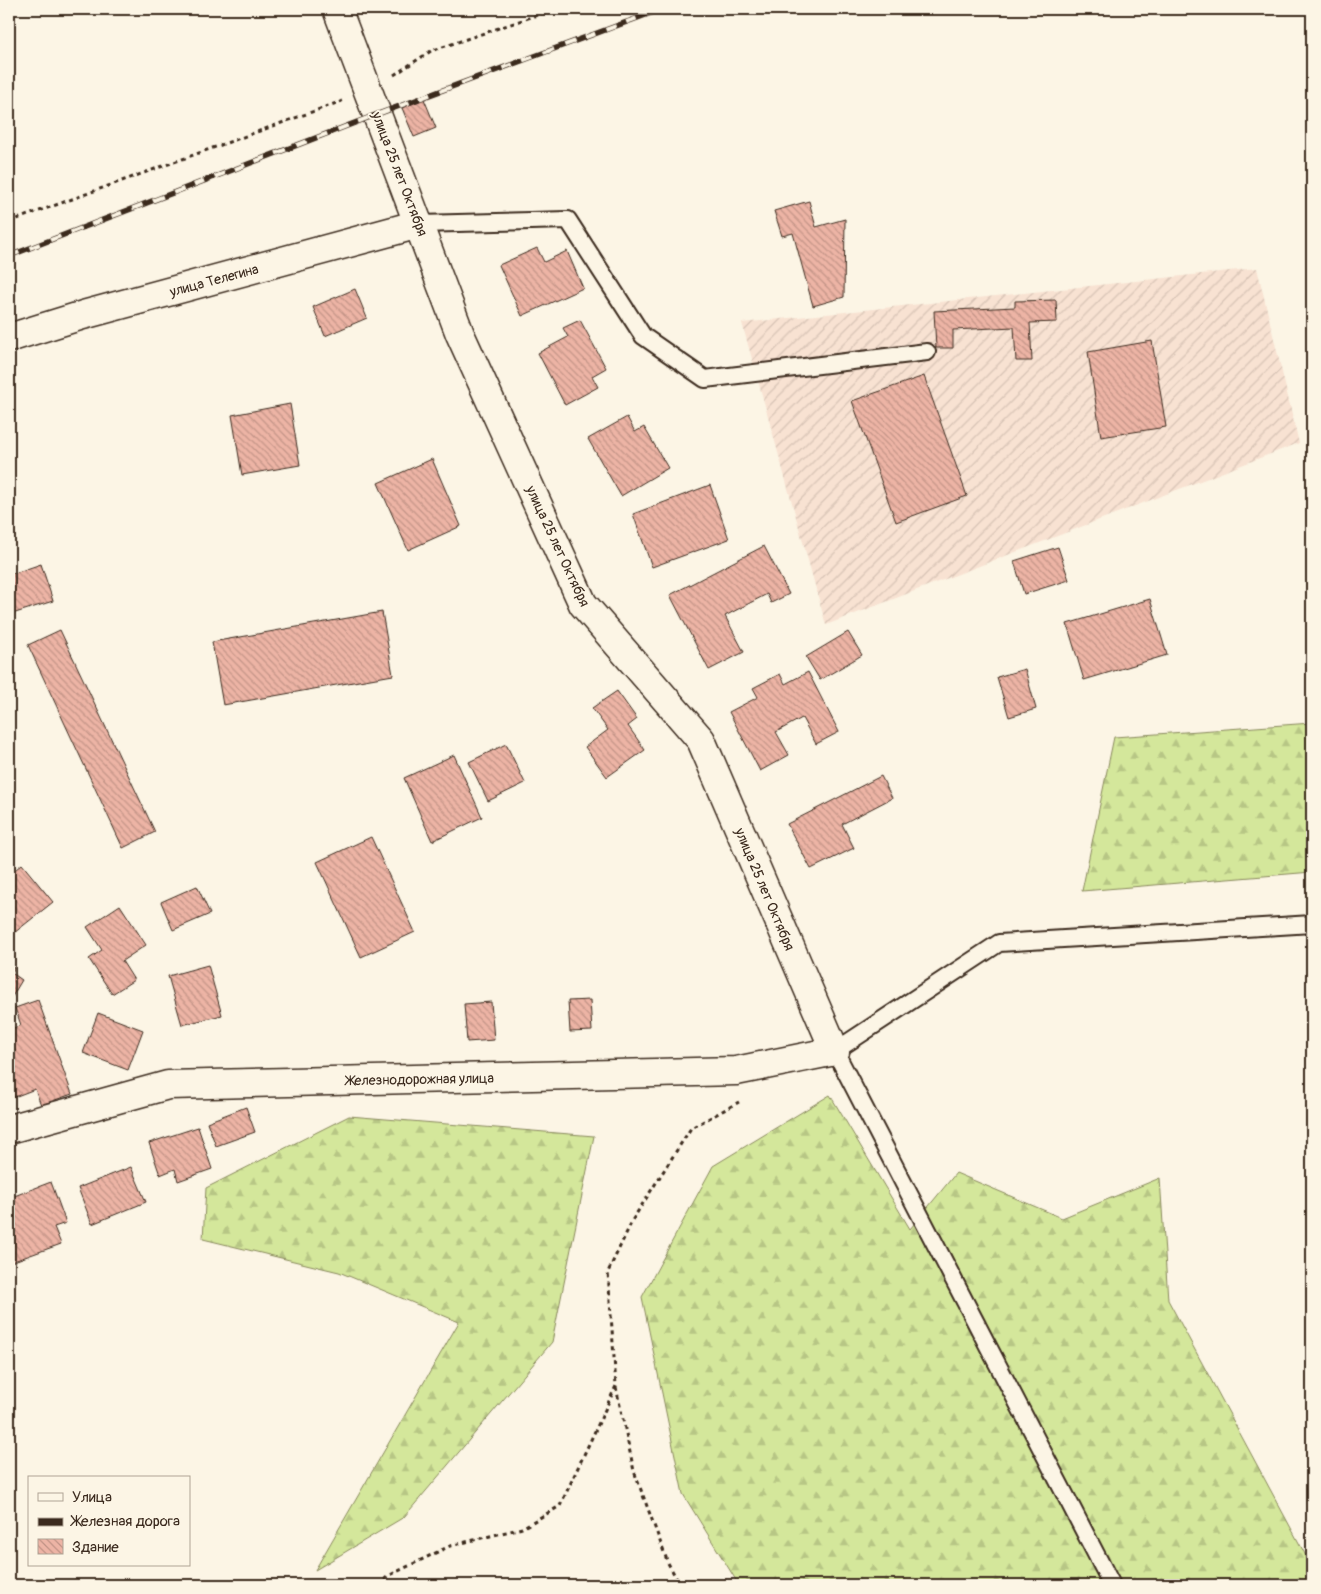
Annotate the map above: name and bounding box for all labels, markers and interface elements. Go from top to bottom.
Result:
street label: улица 25 лет Октября [368,109,431,239]
street label: улица Телегина [167,260,260,301]
street label: улица 25 лет Октября [522,482,593,609]
street label: улица 25 лет Октября [731,824,798,953]
street label: Железнодорожная улица [344,1070,494,1089]
legend [28,1476,190,1566]
text: Улица [72,1488,112,1507]
text: Железная дорога [70,1512,180,1531]
text: Здание [72,1538,119,1557]

